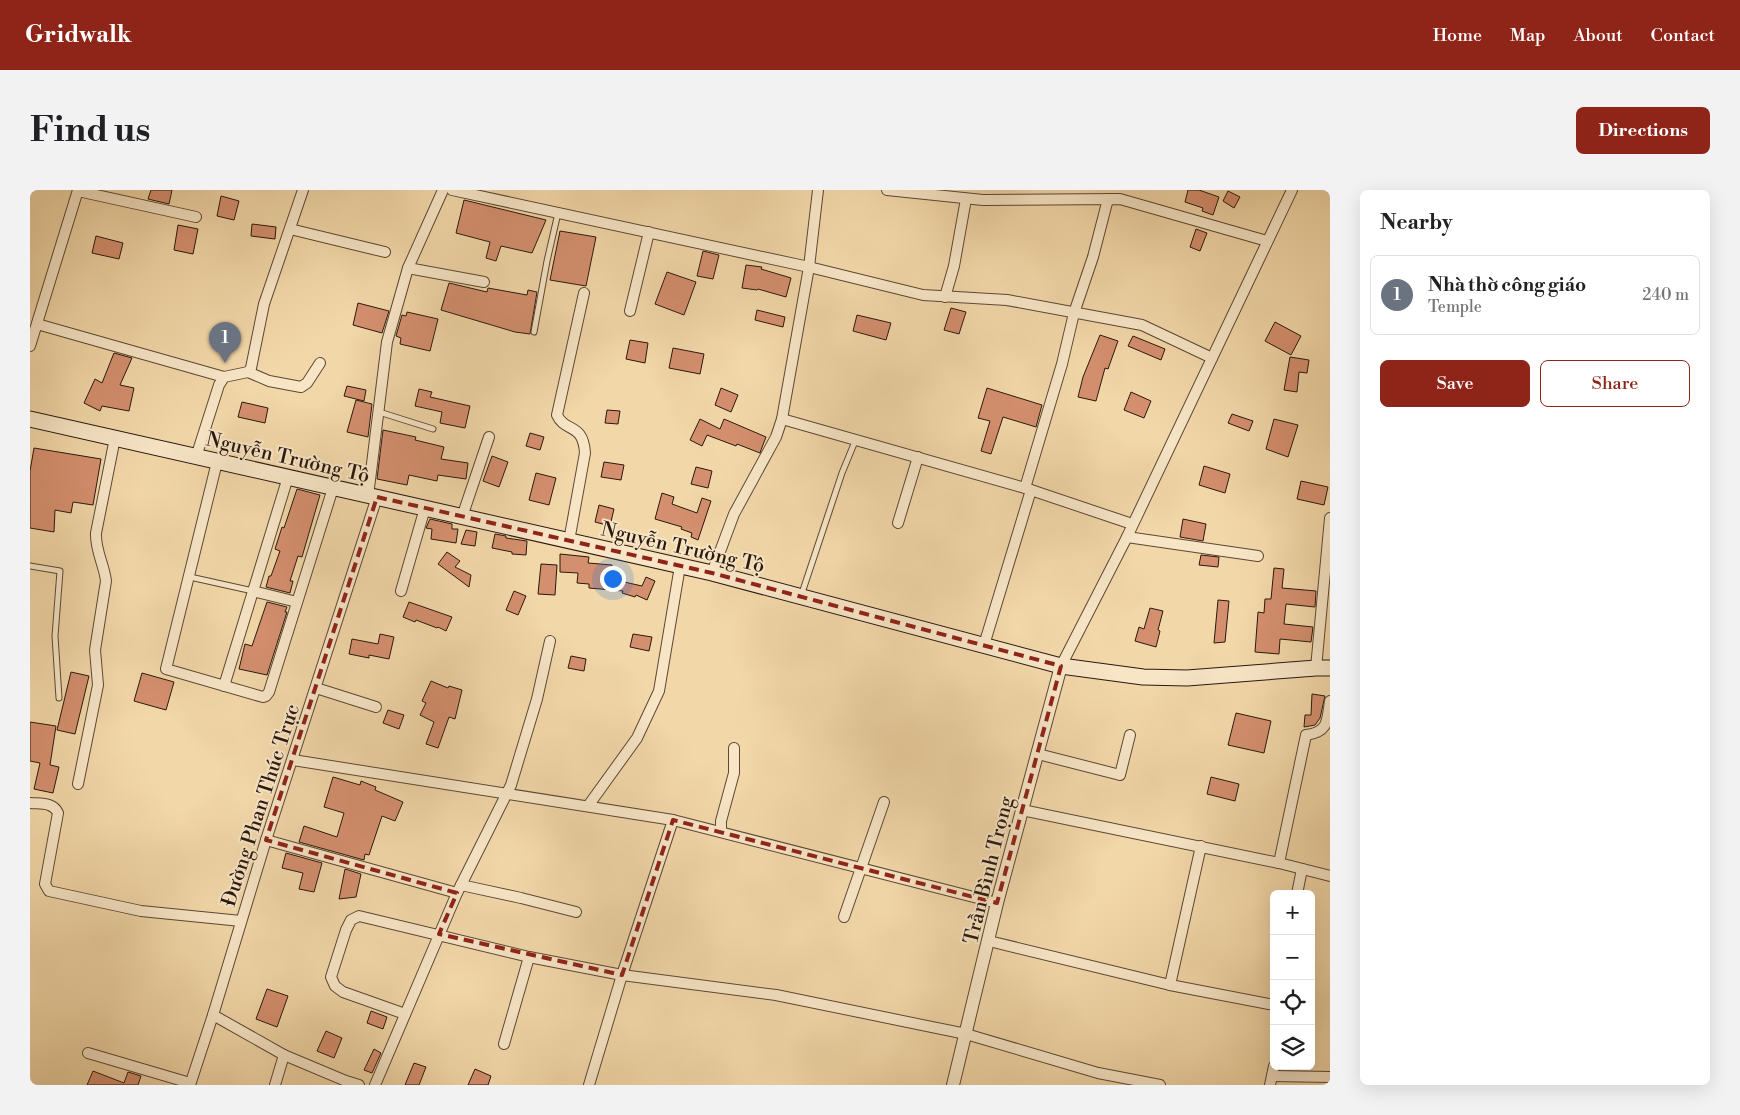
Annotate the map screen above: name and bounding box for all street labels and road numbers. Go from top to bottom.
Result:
street label: Nguyễn Trường Tộ [203,427,372,489]
street label: Nguyễn Trường Tộ [598,517,767,579]
street label: Đường Phan Thúc Trực [217,701,306,910]
street label: Trần Bình Trọng [959,793,1020,947]

